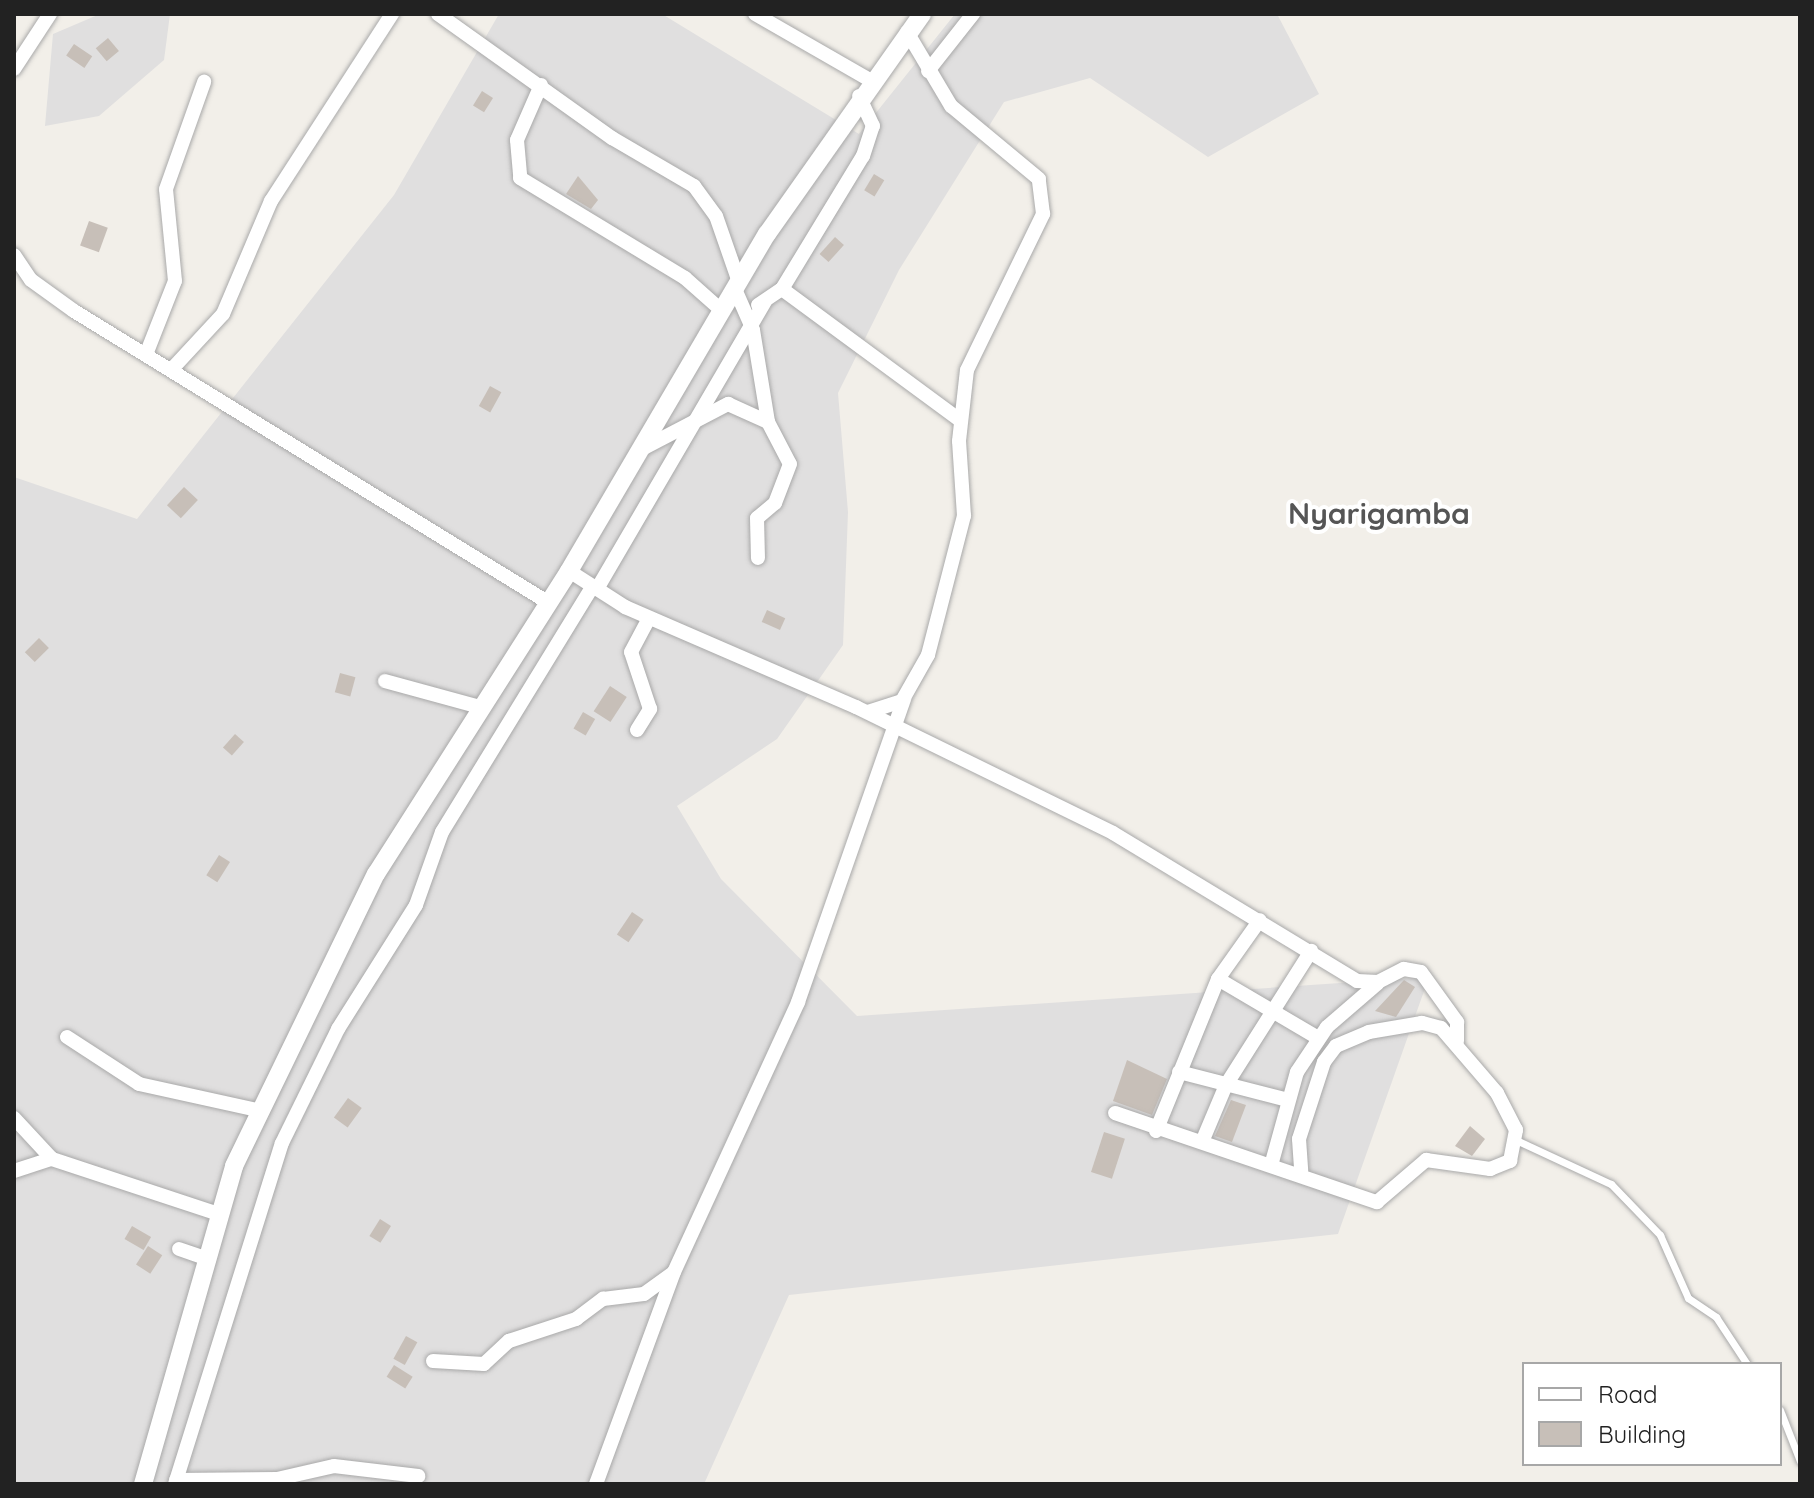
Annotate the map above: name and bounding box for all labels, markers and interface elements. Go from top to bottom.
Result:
district label: Nyarigamba [1288,495,1470,531]
legend [1522,1362,1782,1466]
text: Road [1598,1379,1658,1409]
text: Building [1598,1419,1686,1449]

